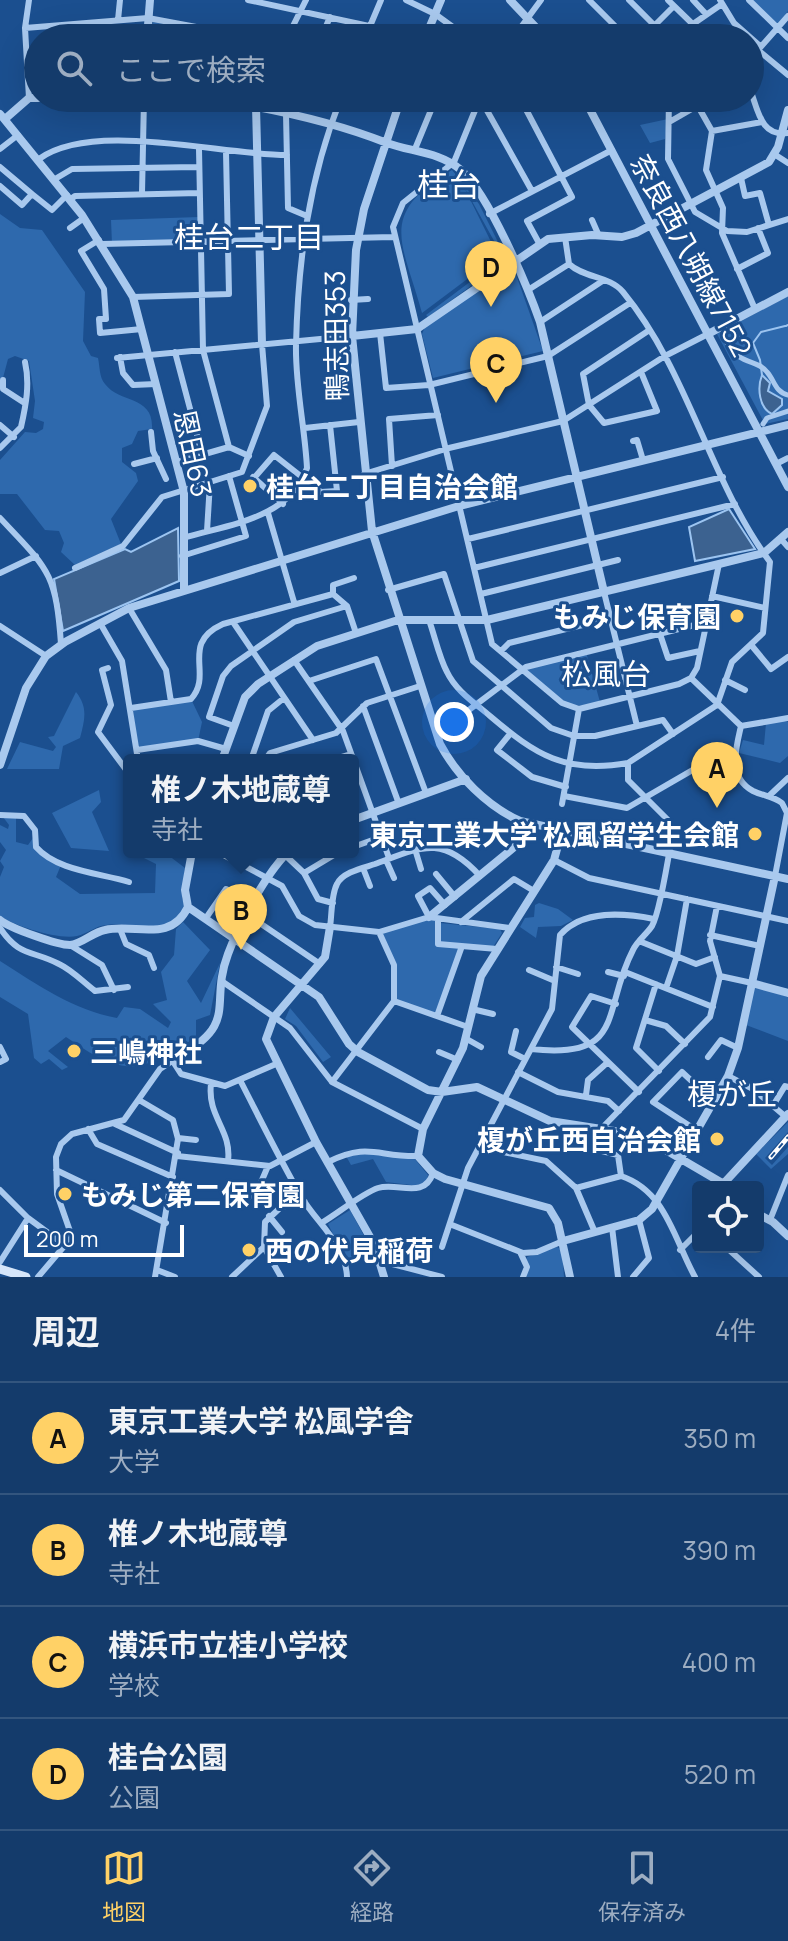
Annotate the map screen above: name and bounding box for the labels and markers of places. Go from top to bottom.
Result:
pin: D [465,241,517,307]
pin: C [470,337,522,403]
place label: 桂台二丁目自治会館 [266,467,518,505]
marker: 桂台二丁目自治会館 [241,477,259,495]
place label: もみじ保育園 [553,597,721,635]
marker: もみじ保育園 [728,607,746,625]
pin: A [691,742,743,808]
place label: 東京工業大学 松風留学生会館 [369,815,739,853]
marker: 東京工業大学 松風留学生会館 [746,825,764,843]
pin: B [215,884,267,950]
place label: 三嶋神社 [90,1032,202,1070]
marker: 三嶋神社 [65,1042,83,1060]
place label: 榎が丘西自治会館 [477,1120,701,1158]
marker: 榎が丘西自治会館 [708,1130,726,1148]
place label: もみじ第二保育園 [81,1175,305,1213]
marker: もみじ第二保育園 [56,1185,74,1203]
place label: 西の伏見稲荷 [265,1231,433,1269]
marker: 西の伏見稲荷 [240,1241,258,1259]

